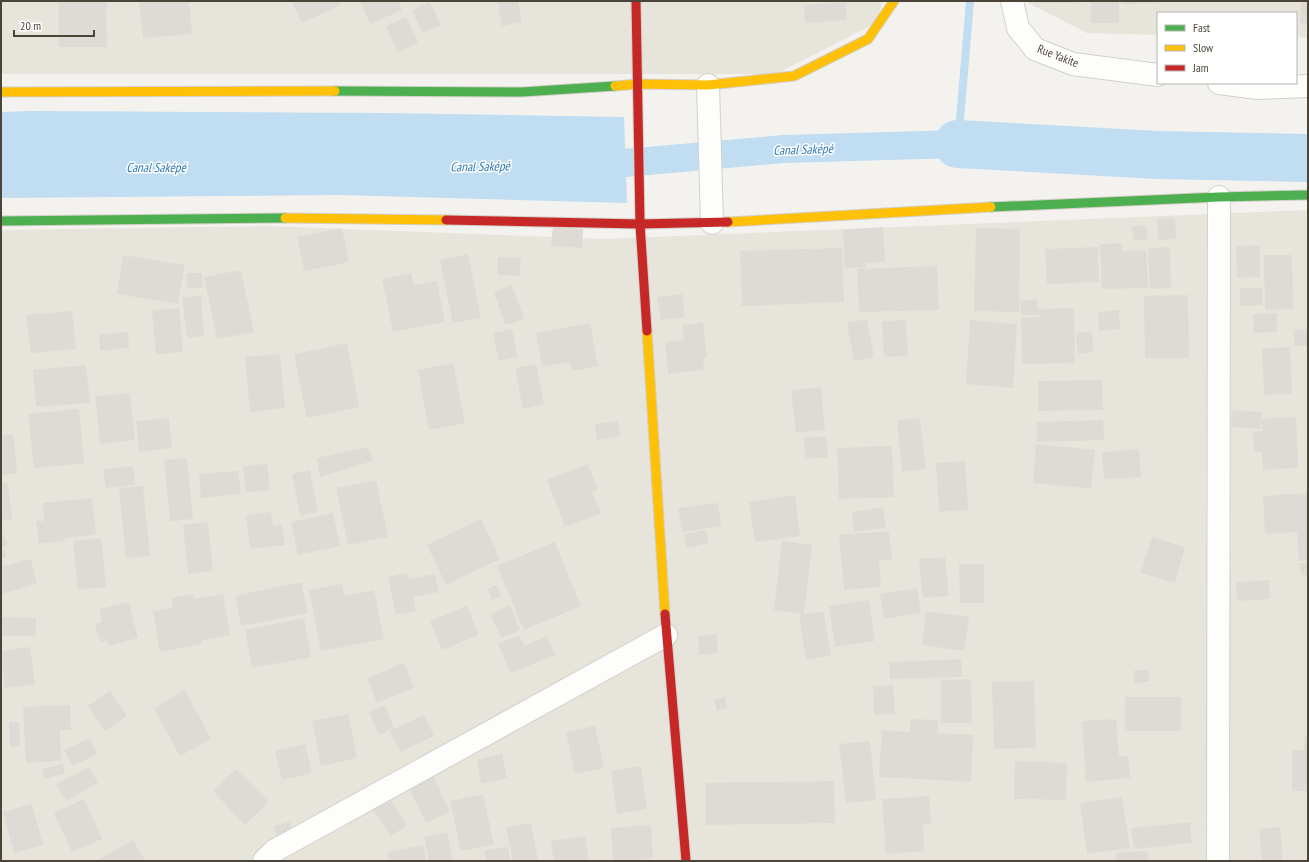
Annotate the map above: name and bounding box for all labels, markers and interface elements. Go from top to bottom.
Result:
scale bar [14,12,94,38]
legend [1157,12,1297,84]
text: 20 m [20,18,41,33]
text: Fast [1193,20,1211,35]
text: Slow [1193,40,1214,55]
street label: Rue Yakite [1035,41,1081,70]
text: Jam [1192,60,1209,75]
water label: Canal Saképé [773,140,835,159]
water label: Canal Saképé [450,157,512,176]
water label: Canal Saképé [126,159,188,176]

